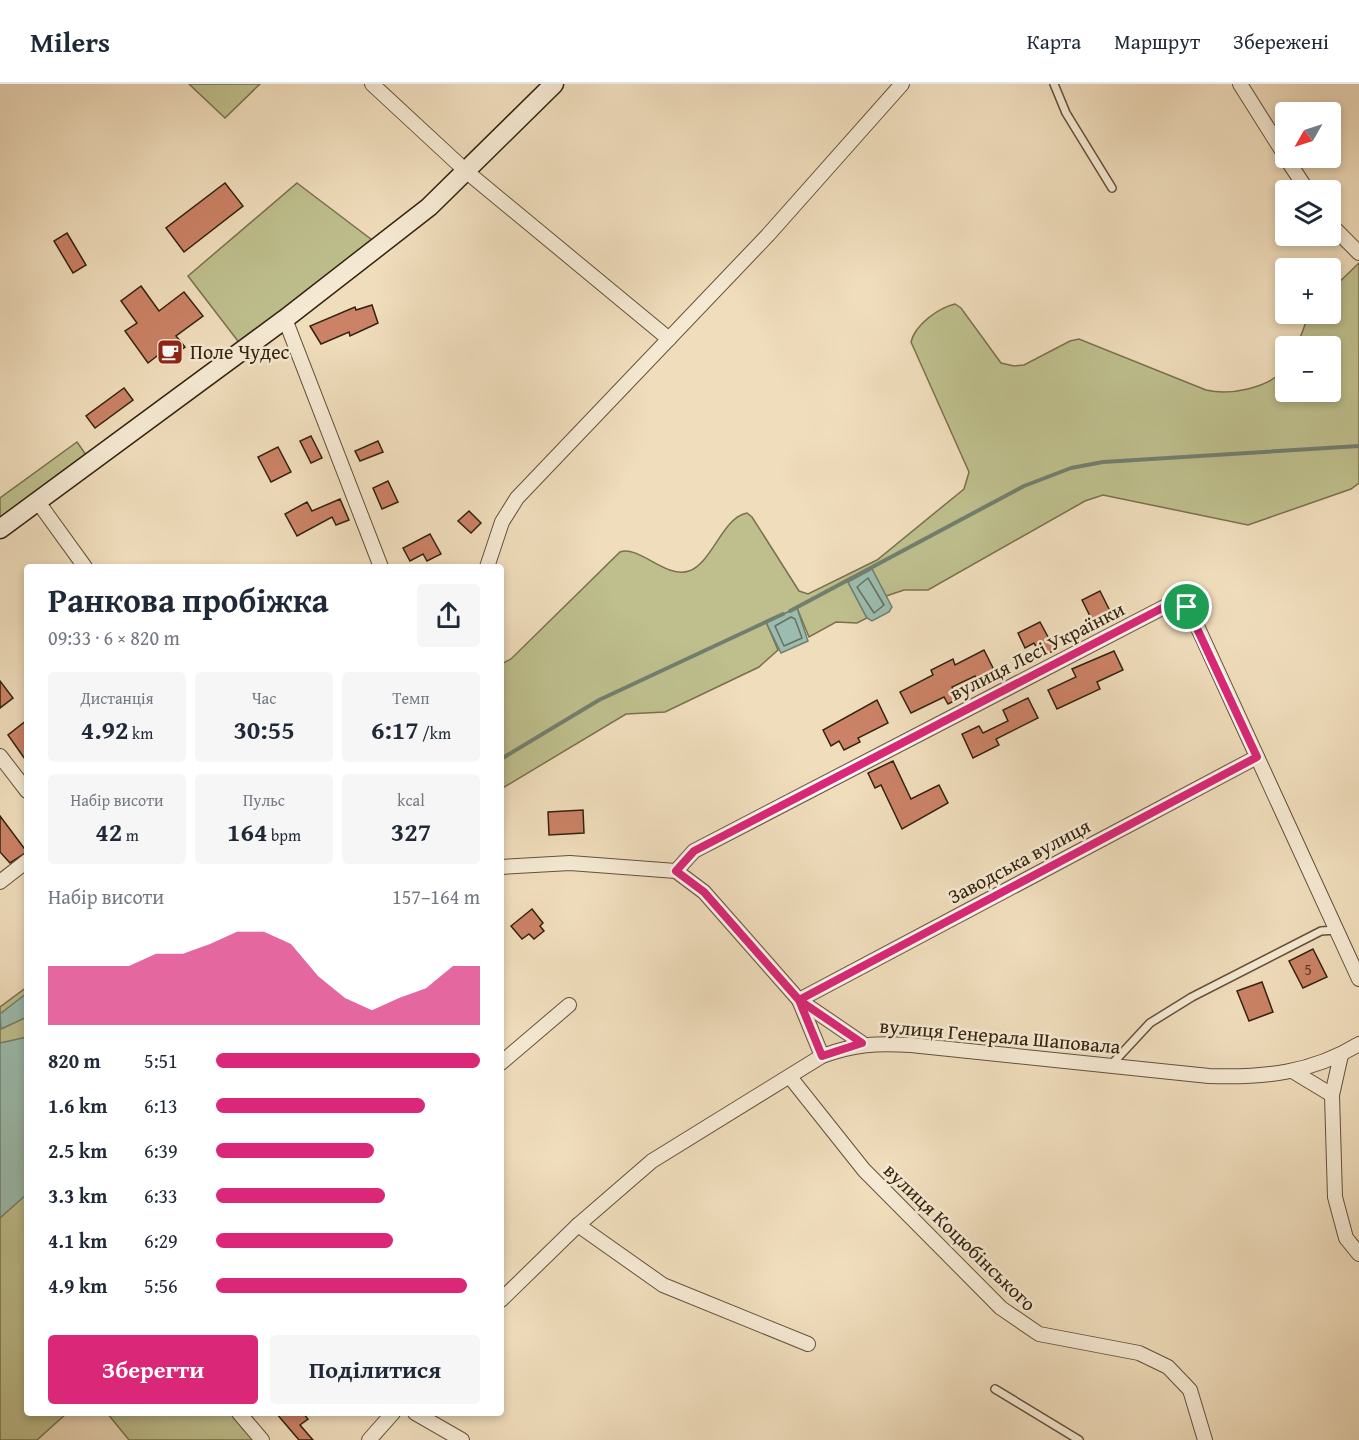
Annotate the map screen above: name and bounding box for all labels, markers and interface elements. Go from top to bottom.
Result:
text: Milers [30,21,110,62]
text: Карта [1027,26,1081,57]
text: Маршрут [1114,26,1200,57]
text: Збережені [1233,26,1329,57]
north arrow [1275,102,1341,168]
map controls [1275,102,1341,402]
button: layers [1275,180,1341,246]
button: + [1275,258,1341,324]
button: − [1275,336,1341,402]
cafe icon: Поле Чудес [155,337,185,367]
place label: Поле Чудес [190,337,290,366]
text: Ранкова пробіжка [48,576,329,624]
pin [1161,581,1212,632]
button: share [417,584,480,647]
icon: arrive [1170,590,1203,623]
street label: вулиця Лесі Українки [944,594,1129,707]
text: 09:33 · 6 × 820 m [48,623,180,652]
text: Дистанція [80,686,154,710]
text: Час [252,686,276,710]
text: Темп [393,686,429,710]
text: 4.92 [81,710,129,749]
text: 30:55 [233,710,295,749]
text: 6:17 [371,710,419,749]
text: km [129,721,153,745]
text: /km [419,721,451,745]
text: Набір висоти [71,788,163,812]
text: Пульс [243,788,285,812]
text: kcal [397,788,425,812]
street label: Заводська вулиця [942,811,1095,910]
text: 42 [95,812,122,851]
text: 164 [227,812,267,851]
text: 327 [391,812,431,851]
text: m [122,823,139,847]
text: bpm [267,823,301,847]
text: Набір висоти [48,882,164,911]
text: 157–164 m [392,882,480,911]
house number: 5 [1304,957,1312,981]
street label: вулиця Генерала Шаповала [878,1011,1122,1061]
text: 820 m [48,1046,101,1075]
text: 5:51 [144,1046,178,1075]
text: 1.6 km [48,1091,107,1120]
text: 6:13 [144,1091,178,1120]
text: 2.5 km [48,1136,107,1165]
text: 6:39 [144,1136,178,1165]
street label: вулиця Коцюбінського [878,1156,1043,1317]
text: 3.3 km [48,1181,107,1210]
text: 6:33 [144,1181,178,1210]
text: 4.1 km [48,1226,107,1255]
text: 6:29 [144,1226,178,1255]
text: 4.9 km [48,1271,107,1300]
text: 5:56 [144,1271,178,1300]
button: Зберегти [48,1335,258,1404]
button: Поділитися [270,1335,480,1404]

